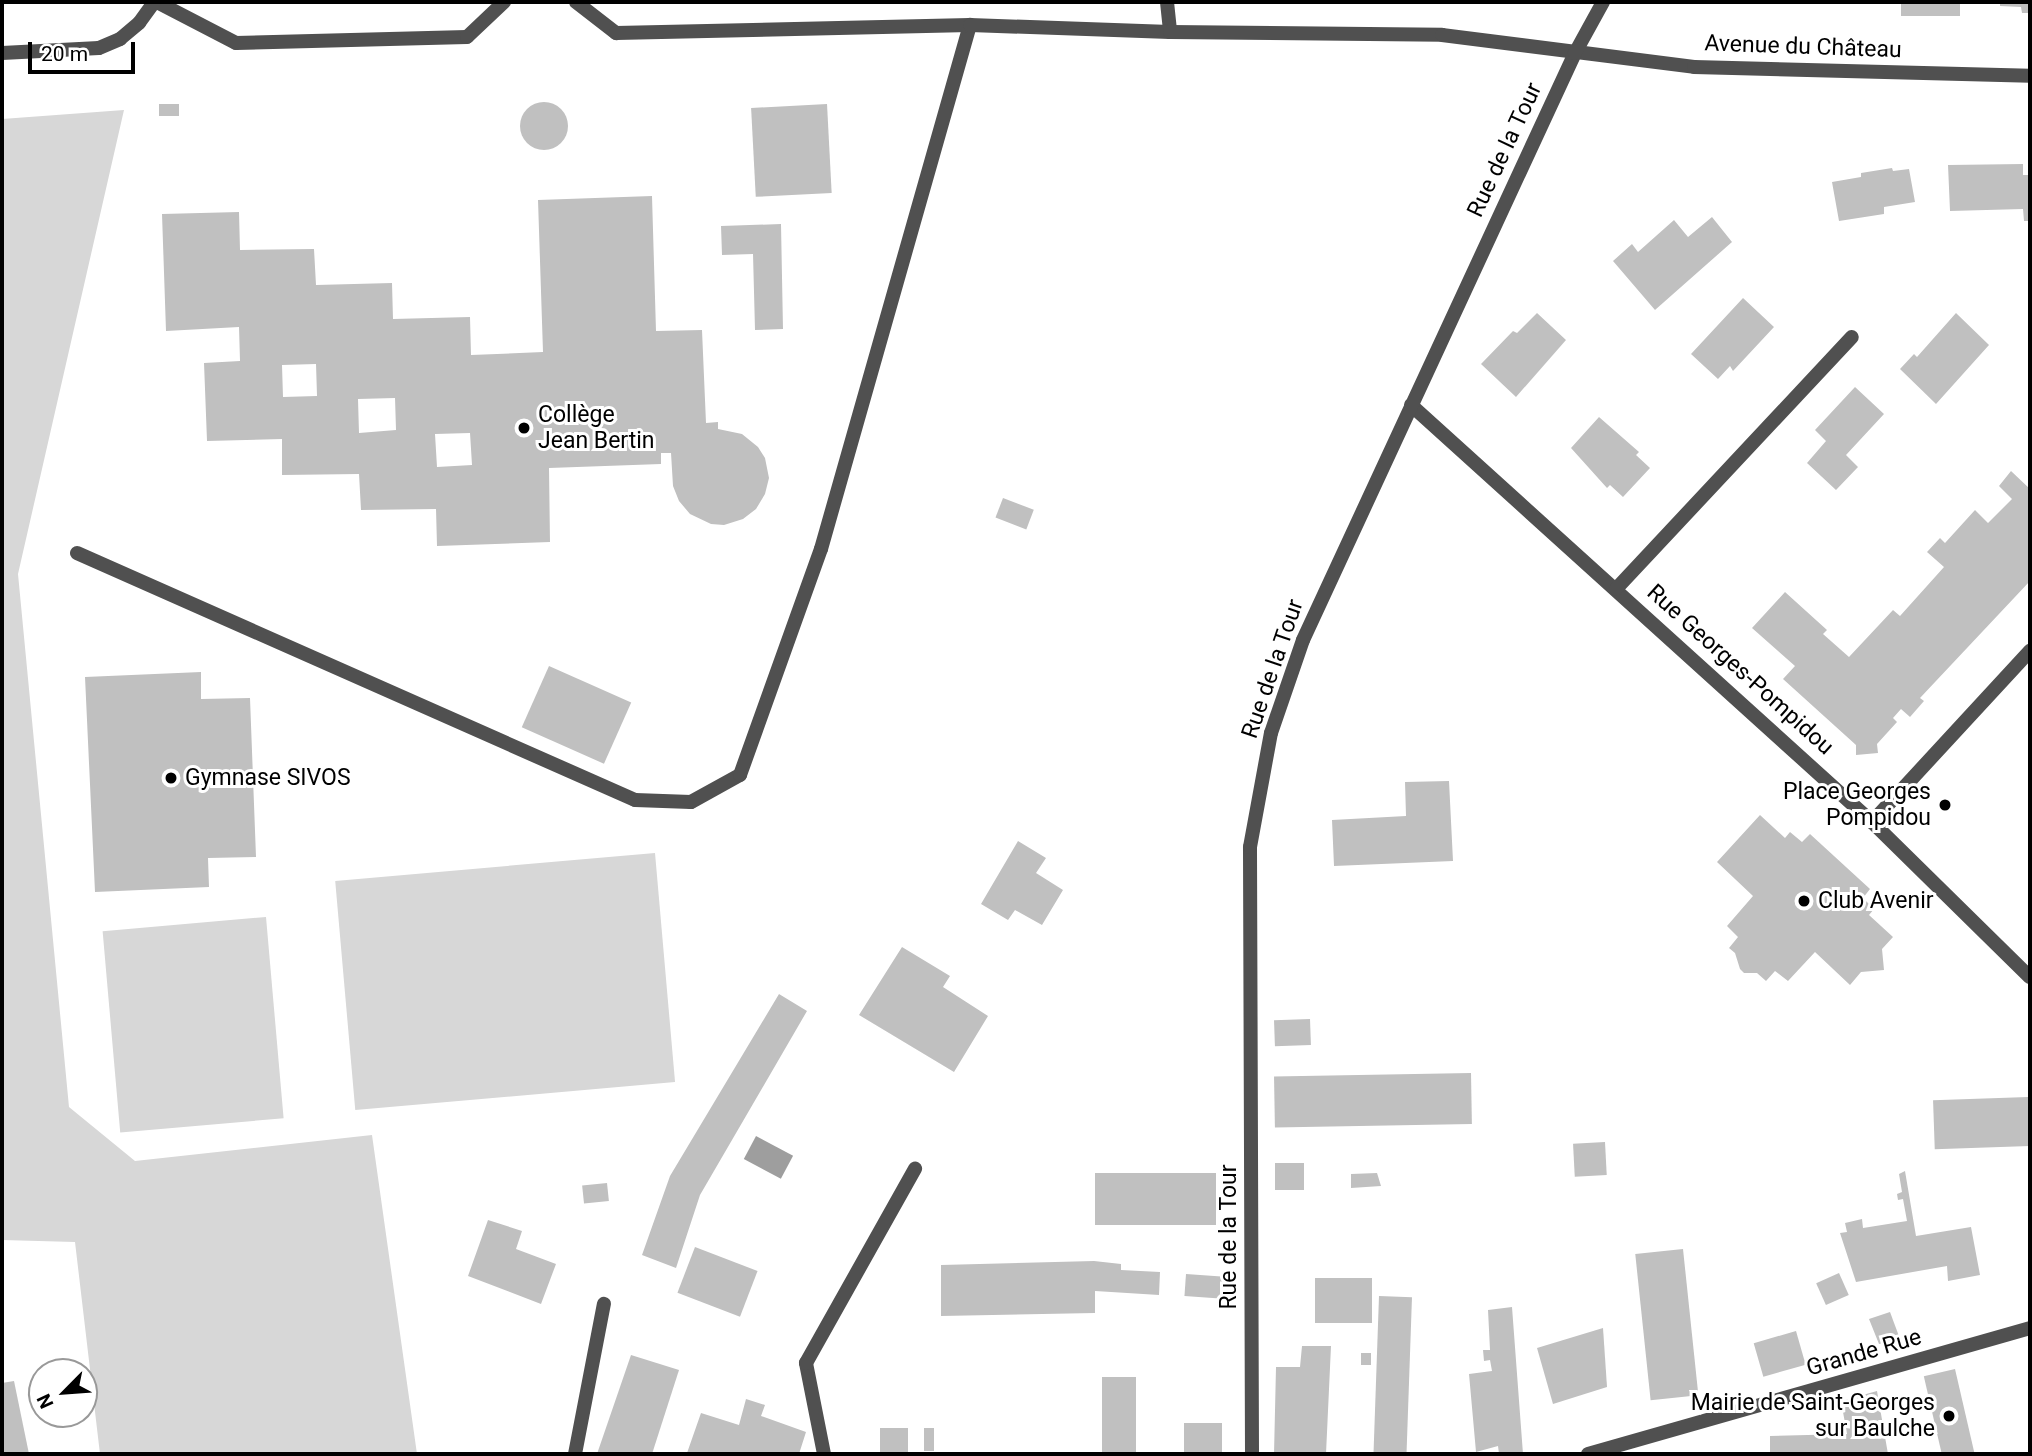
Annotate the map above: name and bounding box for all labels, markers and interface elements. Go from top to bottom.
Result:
scale bar [32,28,138,72]
street label: Avenue du Château [1704,30,1902,64]
text: 20 m [41,42,88,66]
street label: Rue de la Tour [1462,78,1548,222]
place label: Collège Jean Bertin [538,401,655,455]
marker: Collège Jean Bertin [516,420,532,436]
street label: Rue Georges-Pompidou [1641,579,1839,761]
street label: Rue de la Tour [1236,596,1310,742]
place label: Gymnase SIVOS [185,764,351,792]
marker: Gymnase SIVOS [163,770,179,786]
place label: Place Georges Pompidou [1783,778,1931,832]
marker: Place Georges Pompidou [1937,797,1953,813]
place label: Club Avenir [1818,887,1934,915]
marker: Club Avenir [1796,893,1812,909]
street label: Rue de la Tour [1215,1164,1243,1310]
street label: Grande Rue [1803,1323,1925,1383]
north arrow [28,1358,98,1428]
place label: Mairie de Saint-Georges sur Baulche [1691,1389,1935,1443]
text: N [32,1390,59,1412]
marker: Mairie de Saint-Georges sur Baulche [1941,1408,1957,1424]

